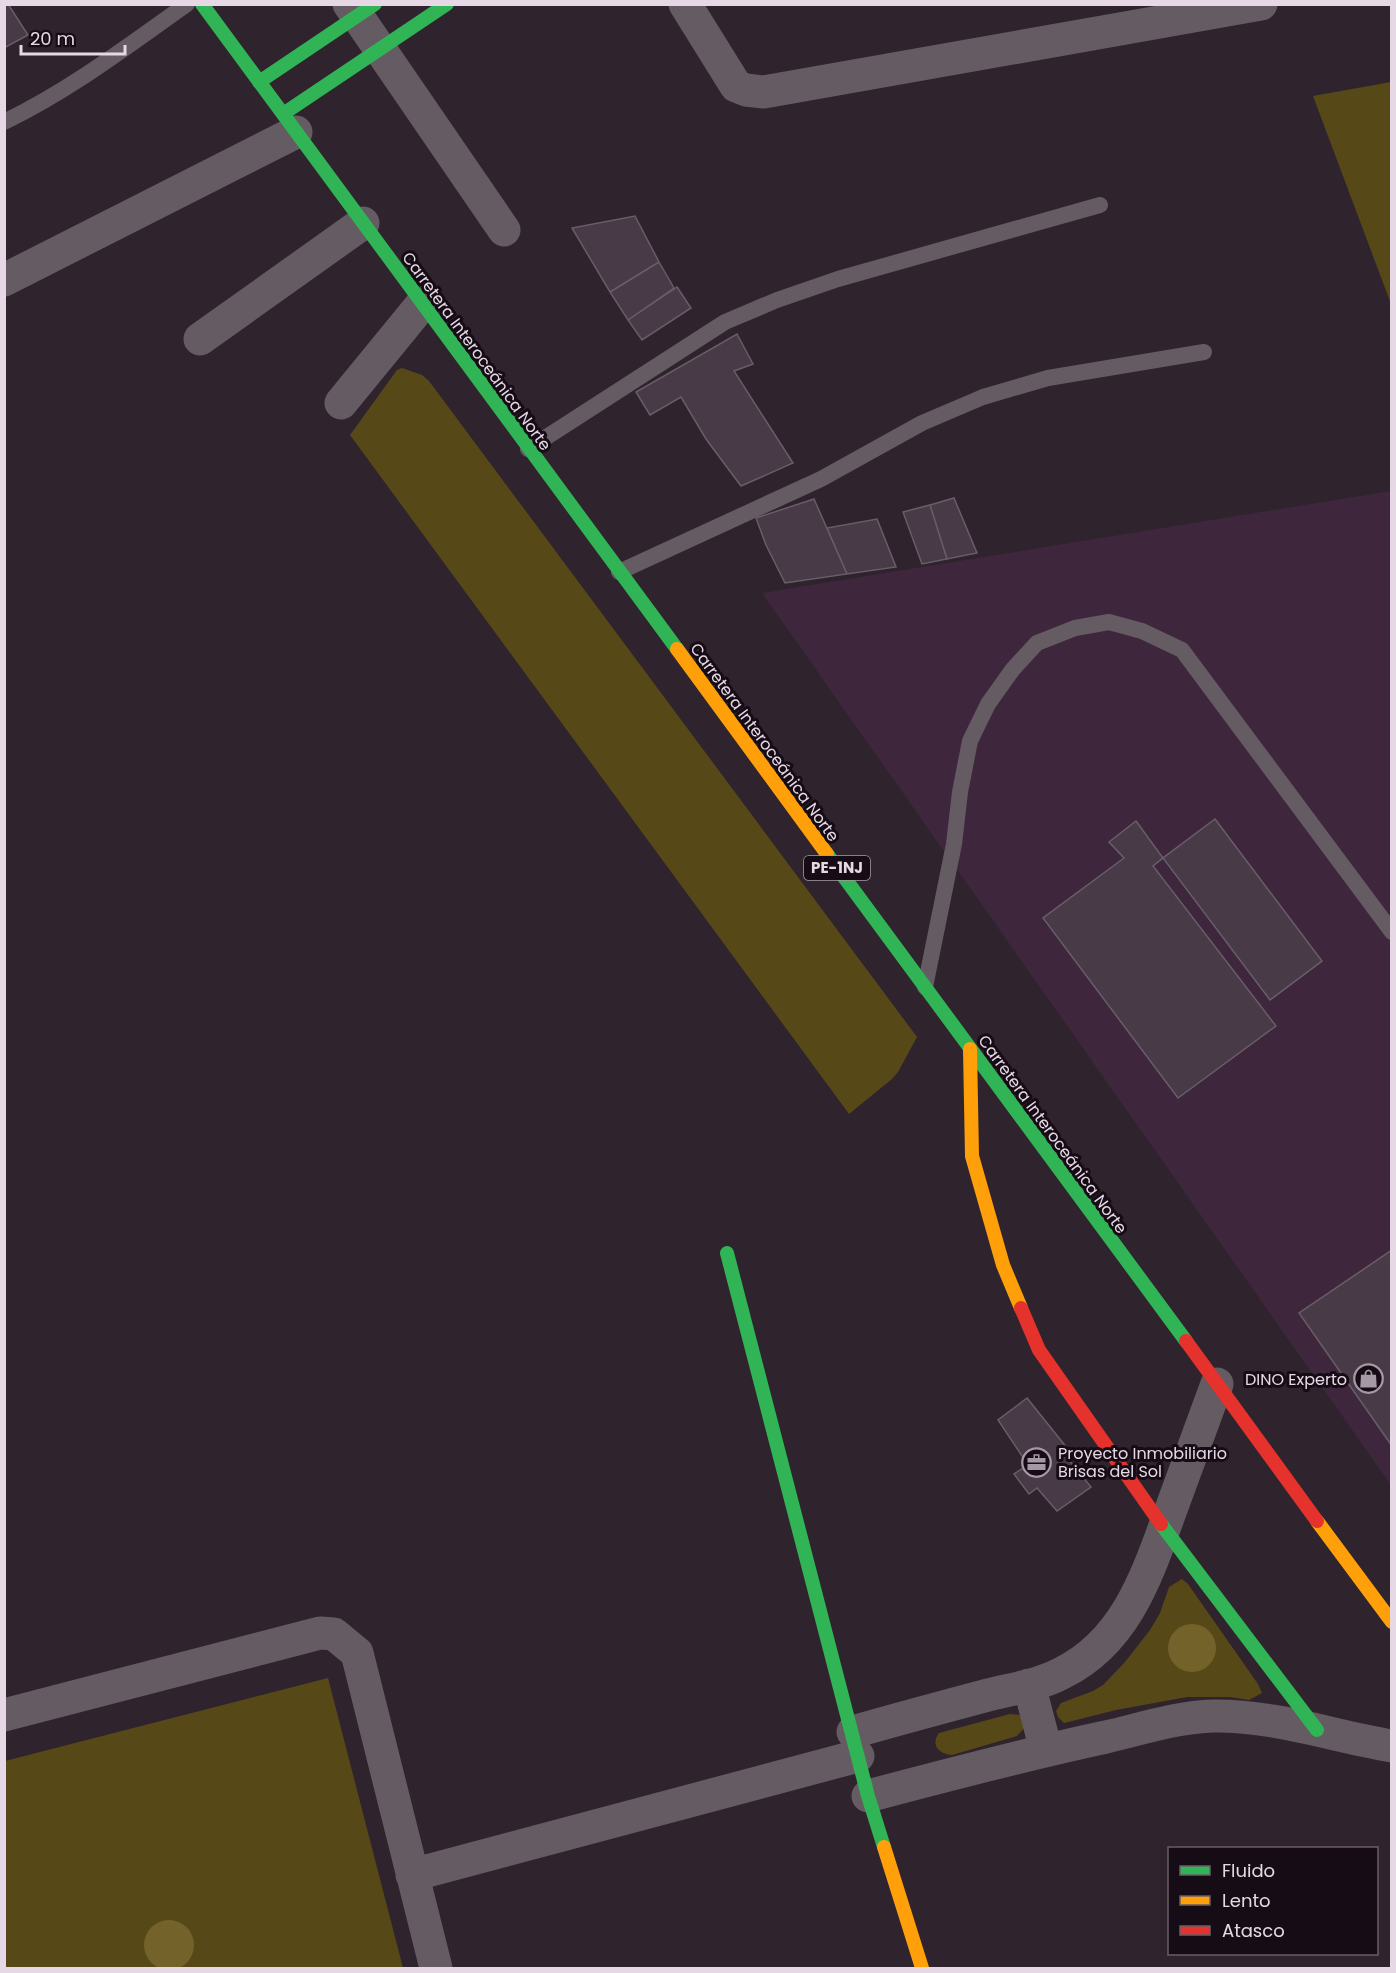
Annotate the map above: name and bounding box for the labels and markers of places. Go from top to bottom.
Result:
shop icon: DINO Experto [1352,1363,1384,1395]
place label: DINO Experto [1245,1368,1347,1391]
place label: Proyecto Inmobiliario Brisas del Sol [1058,1442,1227,1483]
office icon: Proyecto Inmobiliario Brisas del Sol [1021,1446,1053,1478]

